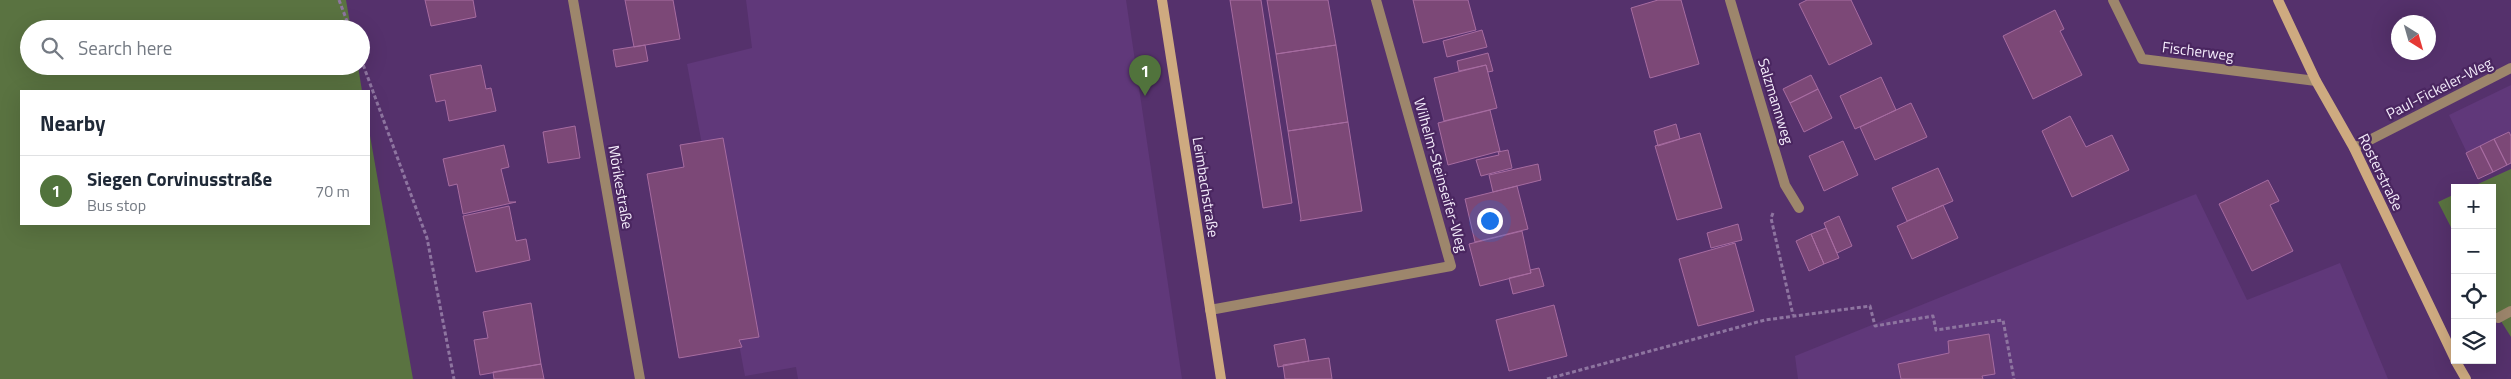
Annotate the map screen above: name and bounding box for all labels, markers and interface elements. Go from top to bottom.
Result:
north arrow [2391,15,2436,60]
search box [20,20,370,75]
text: Search here [78,33,172,62]
icon: search [38,34,66,62]
street label: Fischerweg [2161,35,2235,67]
street label: Paul-Fickeler-Weg [2382,51,2496,125]
pin: 1 [1129,55,1161,96]
street label: Salzmannweg [1752,55,1800,147]
street label: Wilhelm-Steinseifer-Weg [1408,95,1474,255]
text: Nearby [40,107,105,139]
street label: Rosterstraße [2352,130,2410,214]
street label: Leimbachstraße [1187,135,1225,239]
street label: Mörikestraße [602,143,640,231]
text: Siegen Corvinusstraße [87,164,272,193]
text: 1 [52,179,60,203]
text: 70 m [315,179,350,203]
map controls [2451,184,2496,364]
button: + [2451,184,2496,229]
text: Bus stop [87,193,146,217]
your location [1477,208,1503,234]
button: − [2451,229,2496,274]
button: locate [2451,274,2496,319]
button: layers [2451,319,2496,364]

